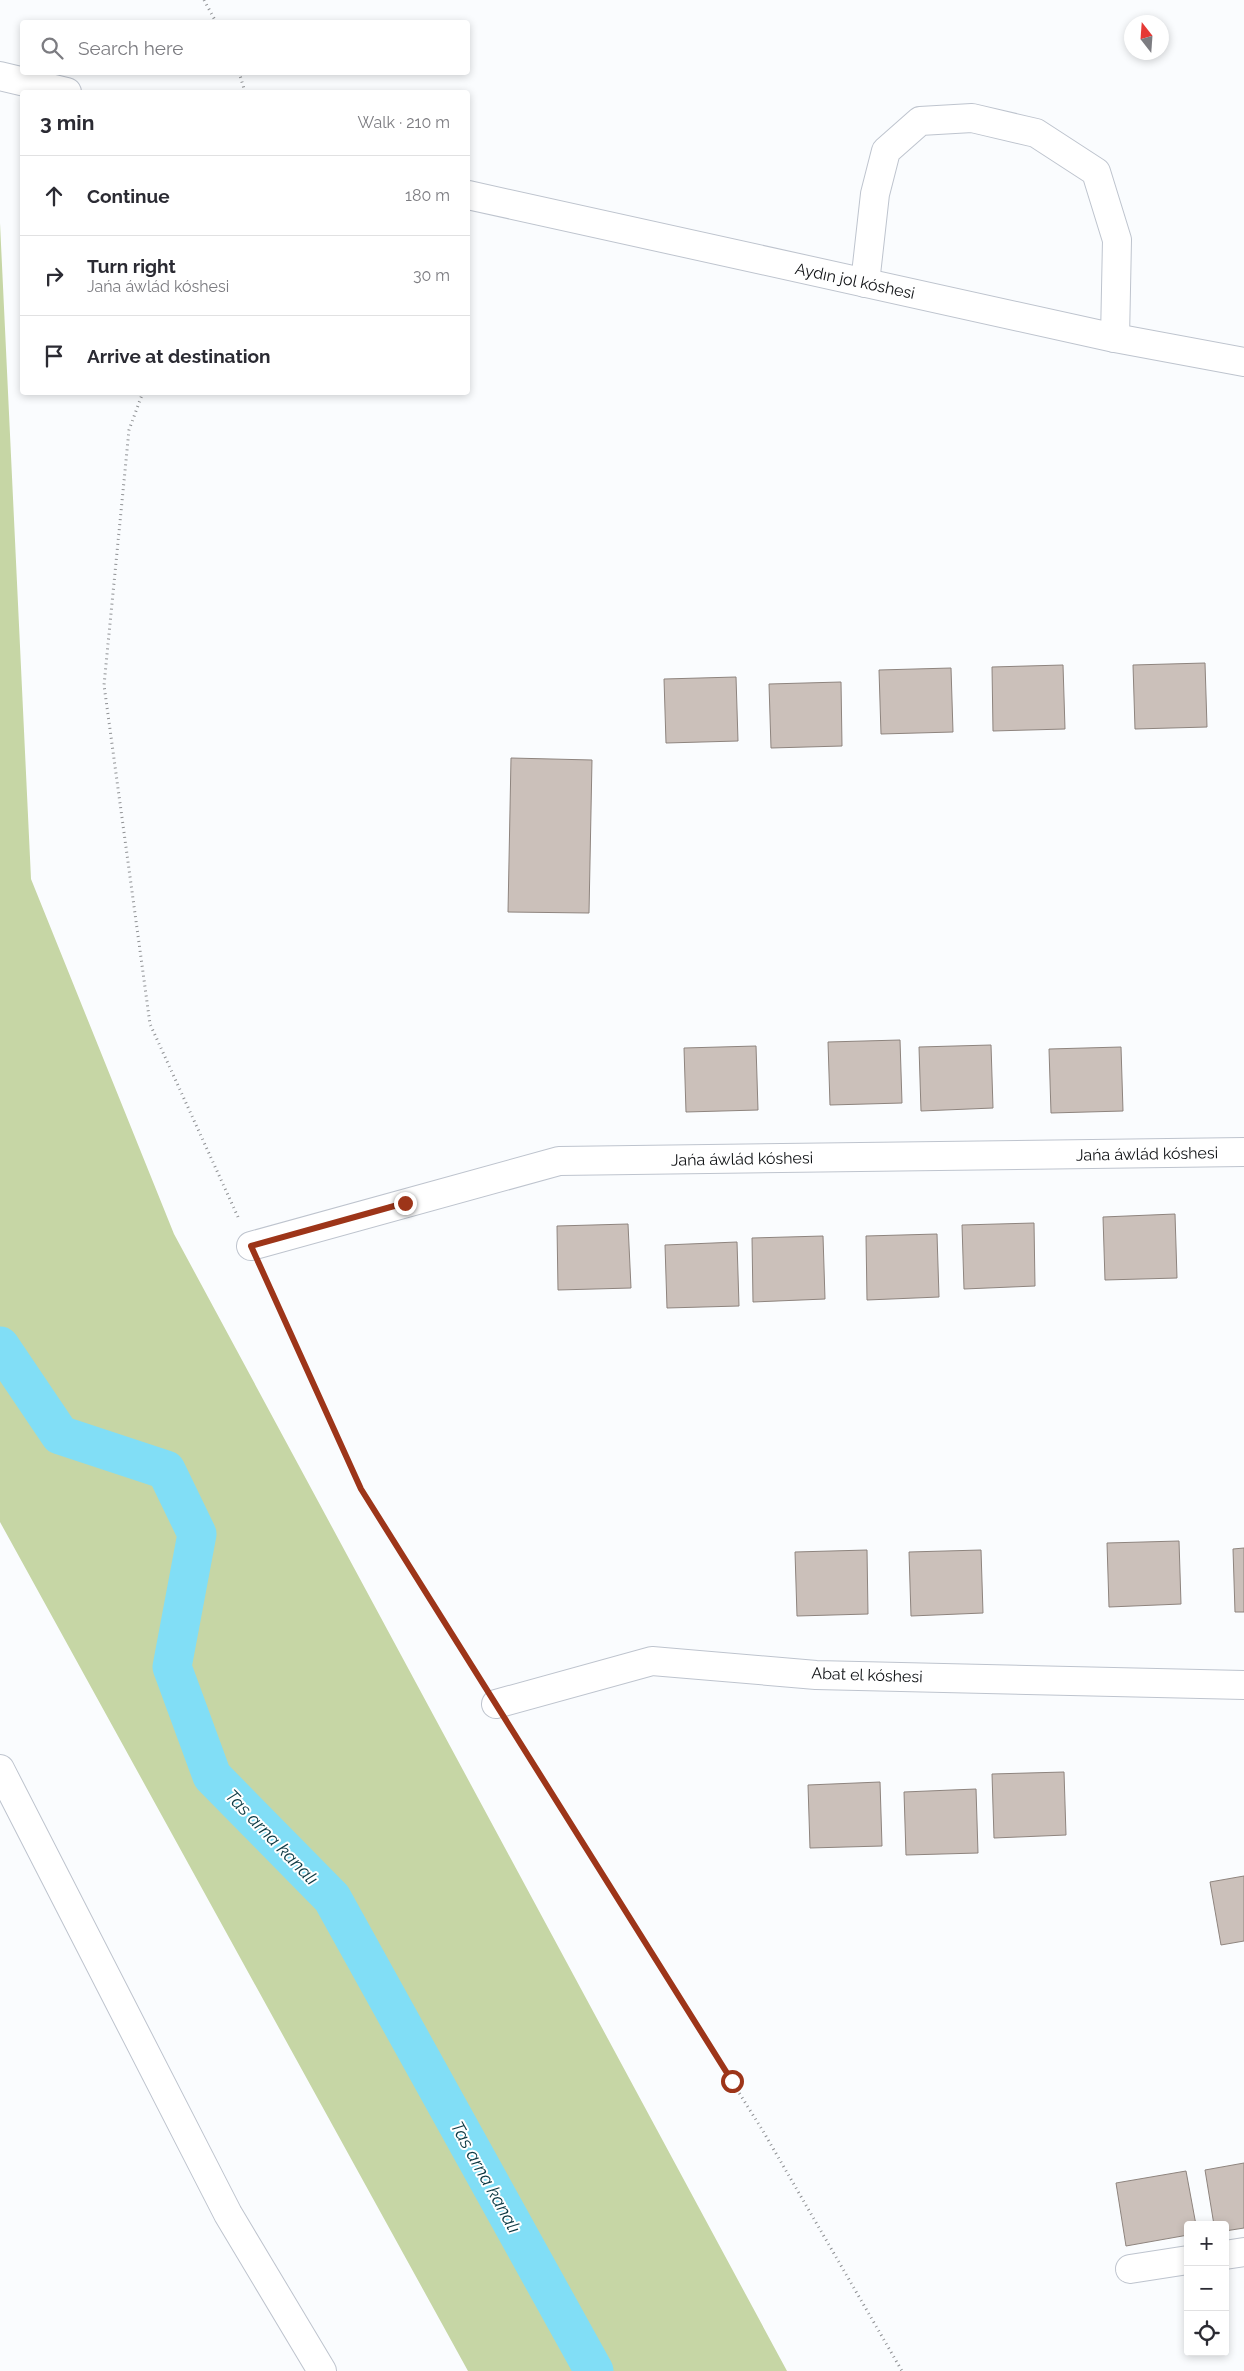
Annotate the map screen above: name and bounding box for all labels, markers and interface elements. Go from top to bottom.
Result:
north arrow [1124,15,1169,60]
search box [20,20,470,75]
icon: search [38,34,66,62]
text: Search here [78,37,184,59]
text: 3 min [40,110,94,135]
text: Walk · 210 m [358,113,450,132]
icon: ahead [40,182,68,210]
text: Continue [87,185,170,207]
text: 180 m [405,186,450,205]
text: Turn right [87,255,176,277]
street label: Aydın jol kóshesi [793,259,917,303]
icon: right [40,262,68,290]
text: 30 m [413,266,450,285]
text: Jańa áwlád kóshesi [87,277,229,296]
icon: arrive [40,342,68,370]
text: Arrive at destination [87,345,271,367]
street label: Jańa áwlád kóshesi [1076,1143,1218,1165]
street label: Jańa áwlád kóshesi [671,1148,813,1170]
route end [394,1192,417,1215]
street label: Abat el kóshesi [811,1664,923,1686]
water label: Tas arna kanalı [221,1785,323,1889]
route start [721,2070,744,2093]
water label: Tas arna kanalı [447,2118,525,2237]
map controls [1184,2221,1229,2356]
button: + [1184,2221,1229,2266]
button: − [1184,2266,1229,2311]
button: locate [1184,2311,1229,2356]

